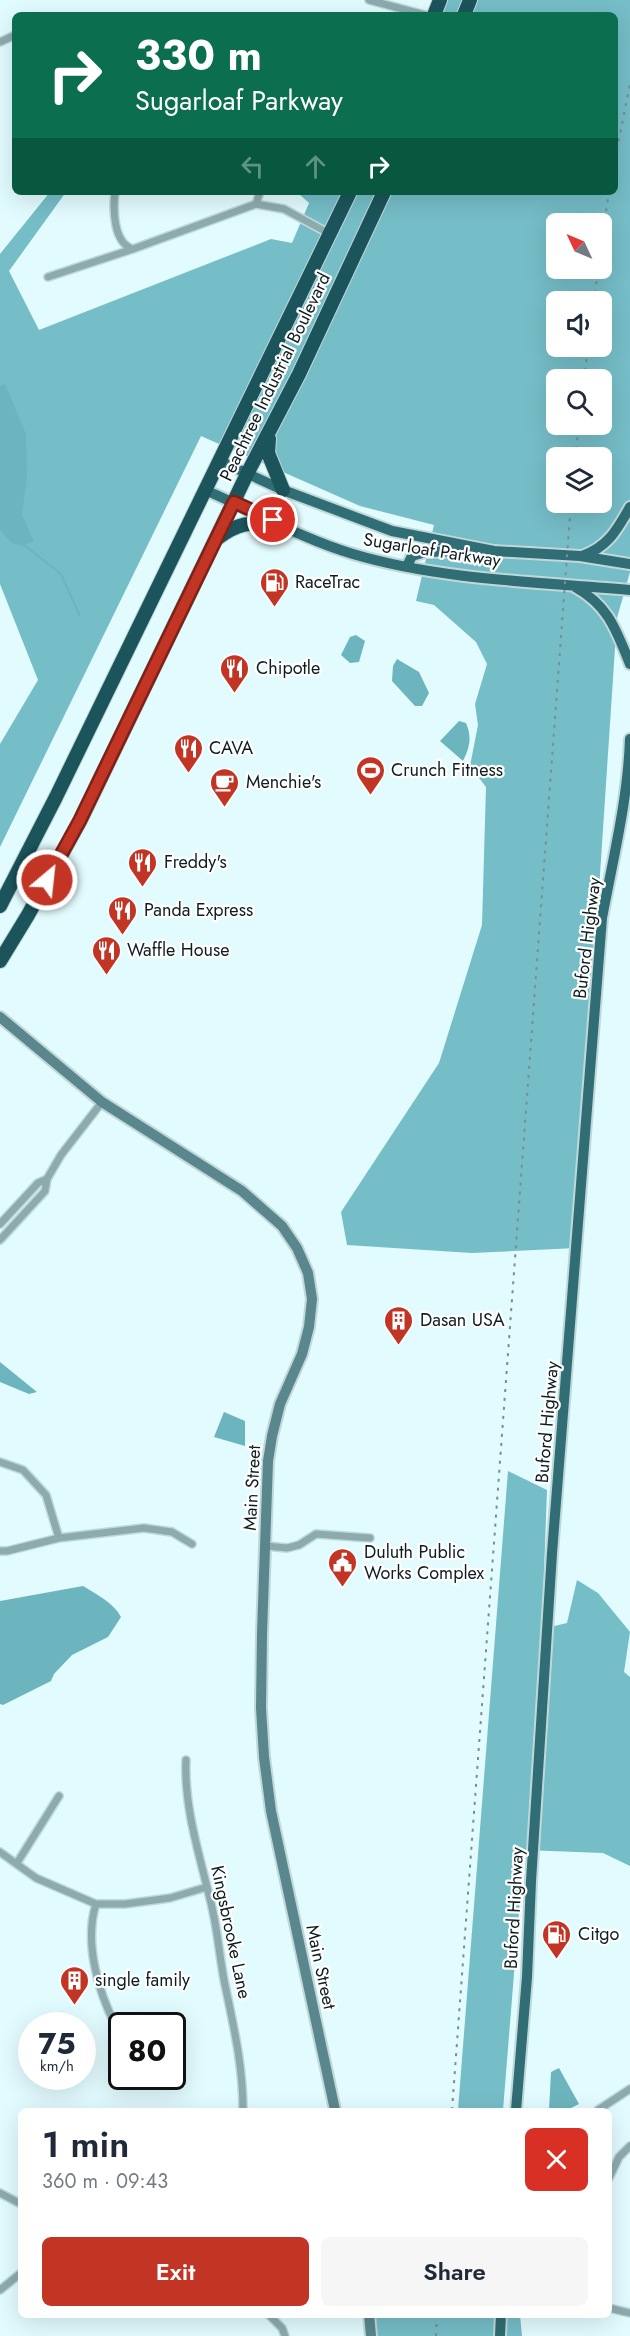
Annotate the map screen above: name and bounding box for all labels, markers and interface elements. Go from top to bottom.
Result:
text: 330 m [135,25,262,86]
icon: right [36,36,114,114]
text: Sugarloaf Parkway [135,81,343,120]
icon: left [236,150,269,183]
icon: ahead [299,150,332,183]
icon: right [362,150,395,183]
north arrow [546,213,612,279]
map controls [546,213,612,513]
street label: Peachtree Industrial Boulevard [213,268,337,486]
button: sound [546,291,612,357]
button: search [546,369,612,435]
button: layers [546,447,612,513]
pin [247,494,298,545]
icon: arrive [256,503,289,536]
street label: Sugarloaf Parkway [361,526,503,574]
fuel station icon: RaceTrac [258,566,290,608]
place label: RaceTrac [295,569,360,595]
restaurant icon: Chipotle [219,652,251,694]
place label: Chipotle [256,655,320,681]
restaurant icon: CAVA [172,732,204,774]
place label: CAVA [209,735,253,761]
sports icon: Crunch Fitness [354,754,386,796]
place label: Crunch Fitness [391,757,503,783]
cafe icon: Menchie's [209,766,241,808]
place label: Menchie's [246,769,321,795]
restaurant icon: Freddy's [127,846,159,888]
position arrow [15,848,79,912]
place label: Freddy's [164,849,227,875]
street label: Buford Highway [567,876,607,1000]
restaurant icon: Panda Express [107,894,139,936]
place label: Panda Express [144,897,253,923]
restaurant icon: Waffle House [90,934,122,976]
place label: Waffle House [127,937,229,963]
building icon: Dasan USA [383,1304,415,1346]
place label: Dasan USA [420,1307,505,1333]
street label: Buford Highway [529,1360,565,1484]
street label: Main Street [237,1444,267,1531]
place label: Duluth Public Works Complex [364,1539,485,1586]
public building icon: Duluth Public Works Complex [327,1546,359,1588]
street label: Buford Highway [498,1846,530,1970]
street label: Kingsbrooke Lane [204,1863,258,2001]
fuel station icon: Citgo [541,1918,573,1960]
place label: Citgo [578,1921,620,1947]
street label: Main Street [299,1922,343,2012]
building icon: single family [58,1964,90,2006]
place label: single family [95,1967,190,1993]
speed limit sign: 80 [108,2012,186,2090]
text: 75 [38,2022,76,2065]
text: km/h [40,2055,74,2077]
text: 1 min [42,2118,129,2170]
button: close [525,2128,588,2191]
text: 360 m · 09:43 [42,2167,168,2196]
button: Exit [42,2237,309,2306]
button: Share [321,2237,588,2306]

